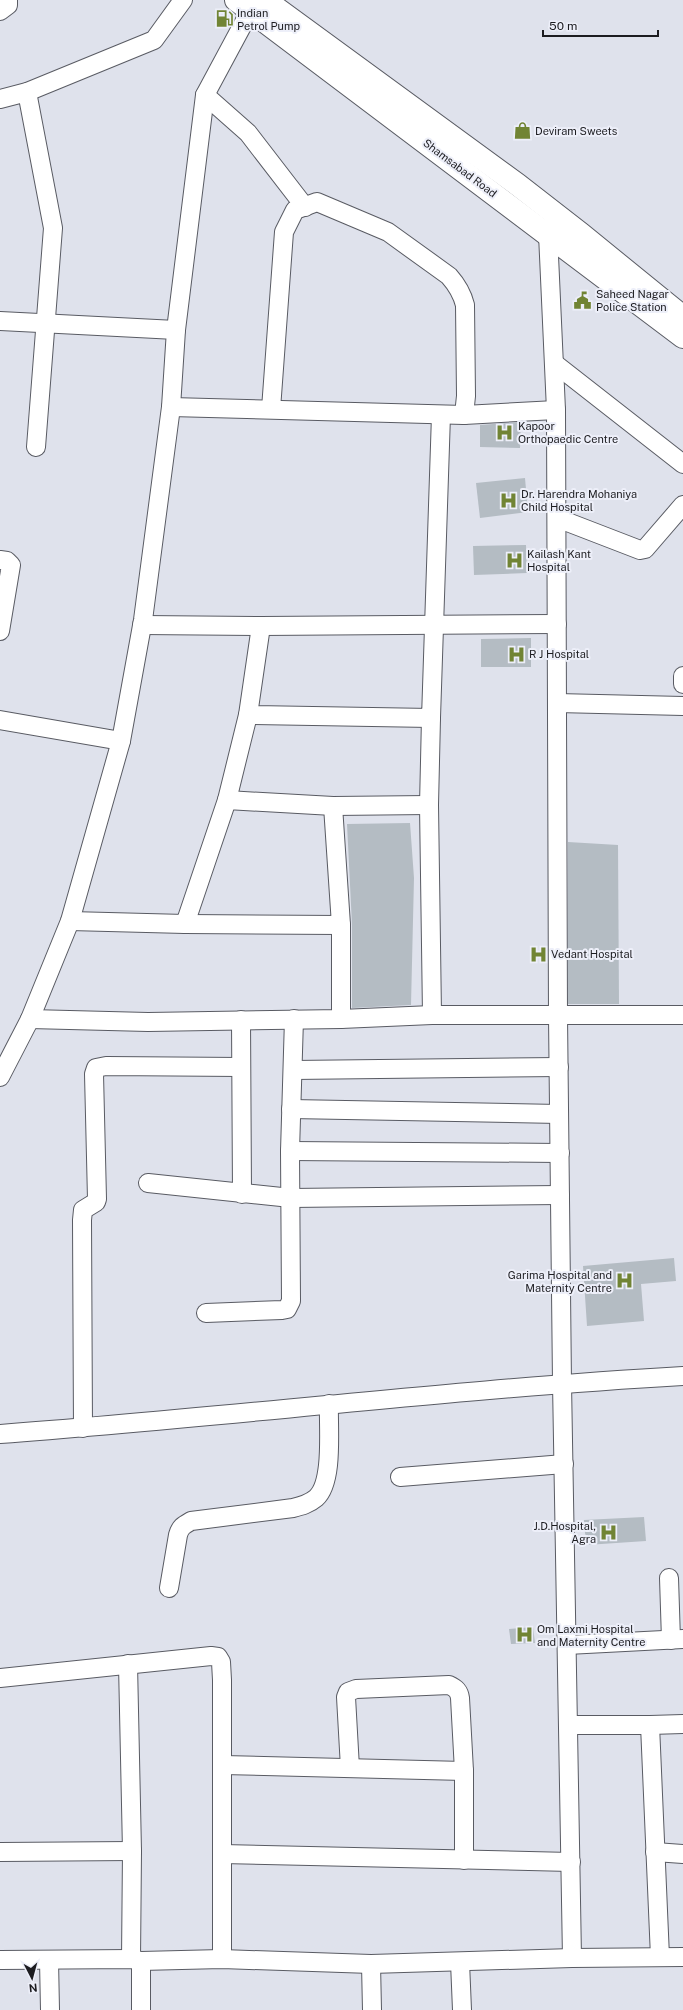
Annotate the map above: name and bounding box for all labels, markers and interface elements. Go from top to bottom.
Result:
place label: Indian Petrol Pump [237,7,301,32]
fuel station icon: Indian Petrol Pump [214,9,234,29]
scale bar [543,12,658,38]
text: 50 m [549,19,577,33]
shop icon: Deviram Sweets [512,121,532,141]
place label: Deviram Sweets [535,125,618,137]
street label: Shamsabad Road [421,136,499,200]
place label: Saheed Nagar Police Station [596,288,669,313]
public building icon: Saheed Nagar Police Station [573,290,593,310]
place label: Kapoor Orthopaedic Centre [518,420,618,445]
hospital icon: Kapoor Orthopaedic Centre [495,422,515,442]
place label: Dr. Harendra Mohaniya Child Hospital [521,488,637,513]
hospital icon: Dr. Harendra Mohaniya Child Hospital [498,490,518,510]
place label: Kailash Kant Hospital [527,548,591,573]
hospital icon: Kailash Kant Hospital [504,550,524,570]
hospital icon: R J Hospital [506,644,526,664]
place label: R J Hospital [529,648,589,660]
hospital icon: Vedant Hospital [528,944,548,964]
place label: Vedant Hospital [551,948,633,960]
place label: Garima Hospital and Maternity Centre [508,1269,612,1294]
hospital icon: Garima Hospital and Maternity Centre [615,1271,635,1291]
place label: J.D.Hospital, Agra [534,1520,596,1545]
hospital icon: J.D.Hospital, Agra [599,1522,619,1542]
place label: Om Laxmi Hospital and Maternity Centre [537,1623,645,1648]
hospital icon: Om Laxmi Hospital and Maternity Centre [514,1625,534,1645]
north arrow [12,1958,52,1998]
text: N [28,1982,38,1994]

